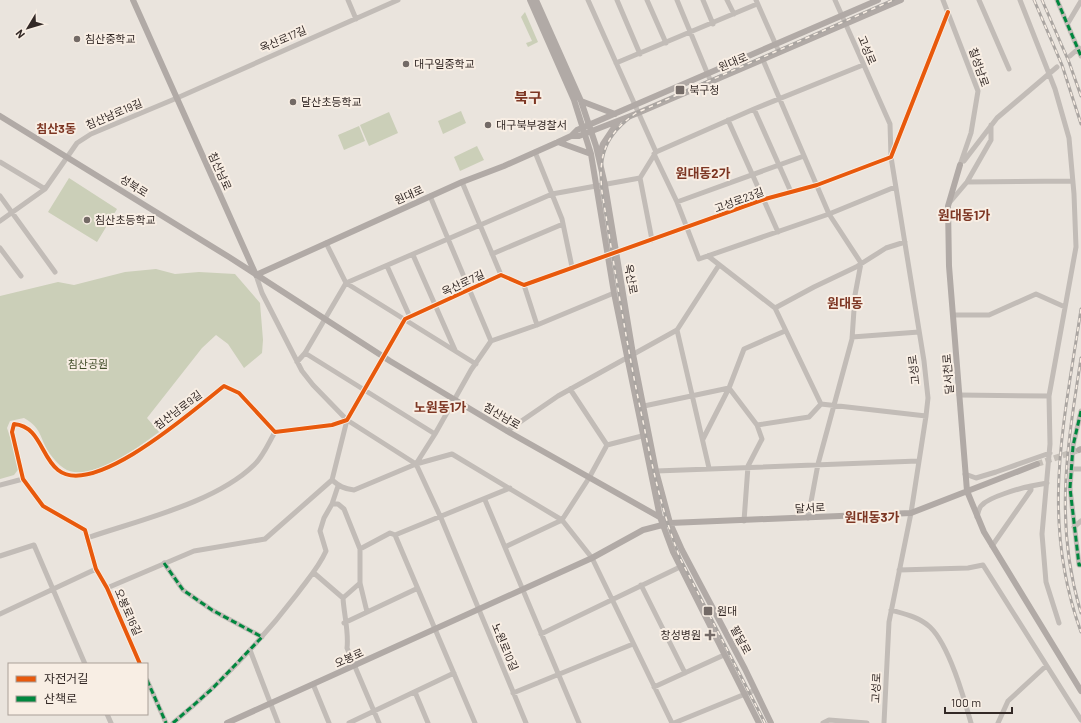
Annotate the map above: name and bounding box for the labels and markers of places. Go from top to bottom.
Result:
place label: 침산중학교 [85,32,136,45]
marker: 침산중학교 [72,34,82,44]
place label: 대구일중학교 [414,57,475,70]
marker: 대구일중학교 [401,59,411,69]
place label: 북구청 [689,83,719,96]
marker: 북구청 [674,84,686,96]
place label: 달산초등학교 [301,95,362,108]
marker: 달산초등학교 [288,97,298,107]
place label: 대구북부경찰서 [496,118,567,131]
marker: 대구북부경찰서 [483,120,493,130]
place label: 침산초등학교 [95,213,156,226]
marker: 침산초등학교 [82,215,92,225]
place label: 원대 [717,604,737,617]
marker: 원대 [702,605,714,617]
place label: 창성병원 [661,628,701,641]
marker: 창성병원 [704,629,716,641]

